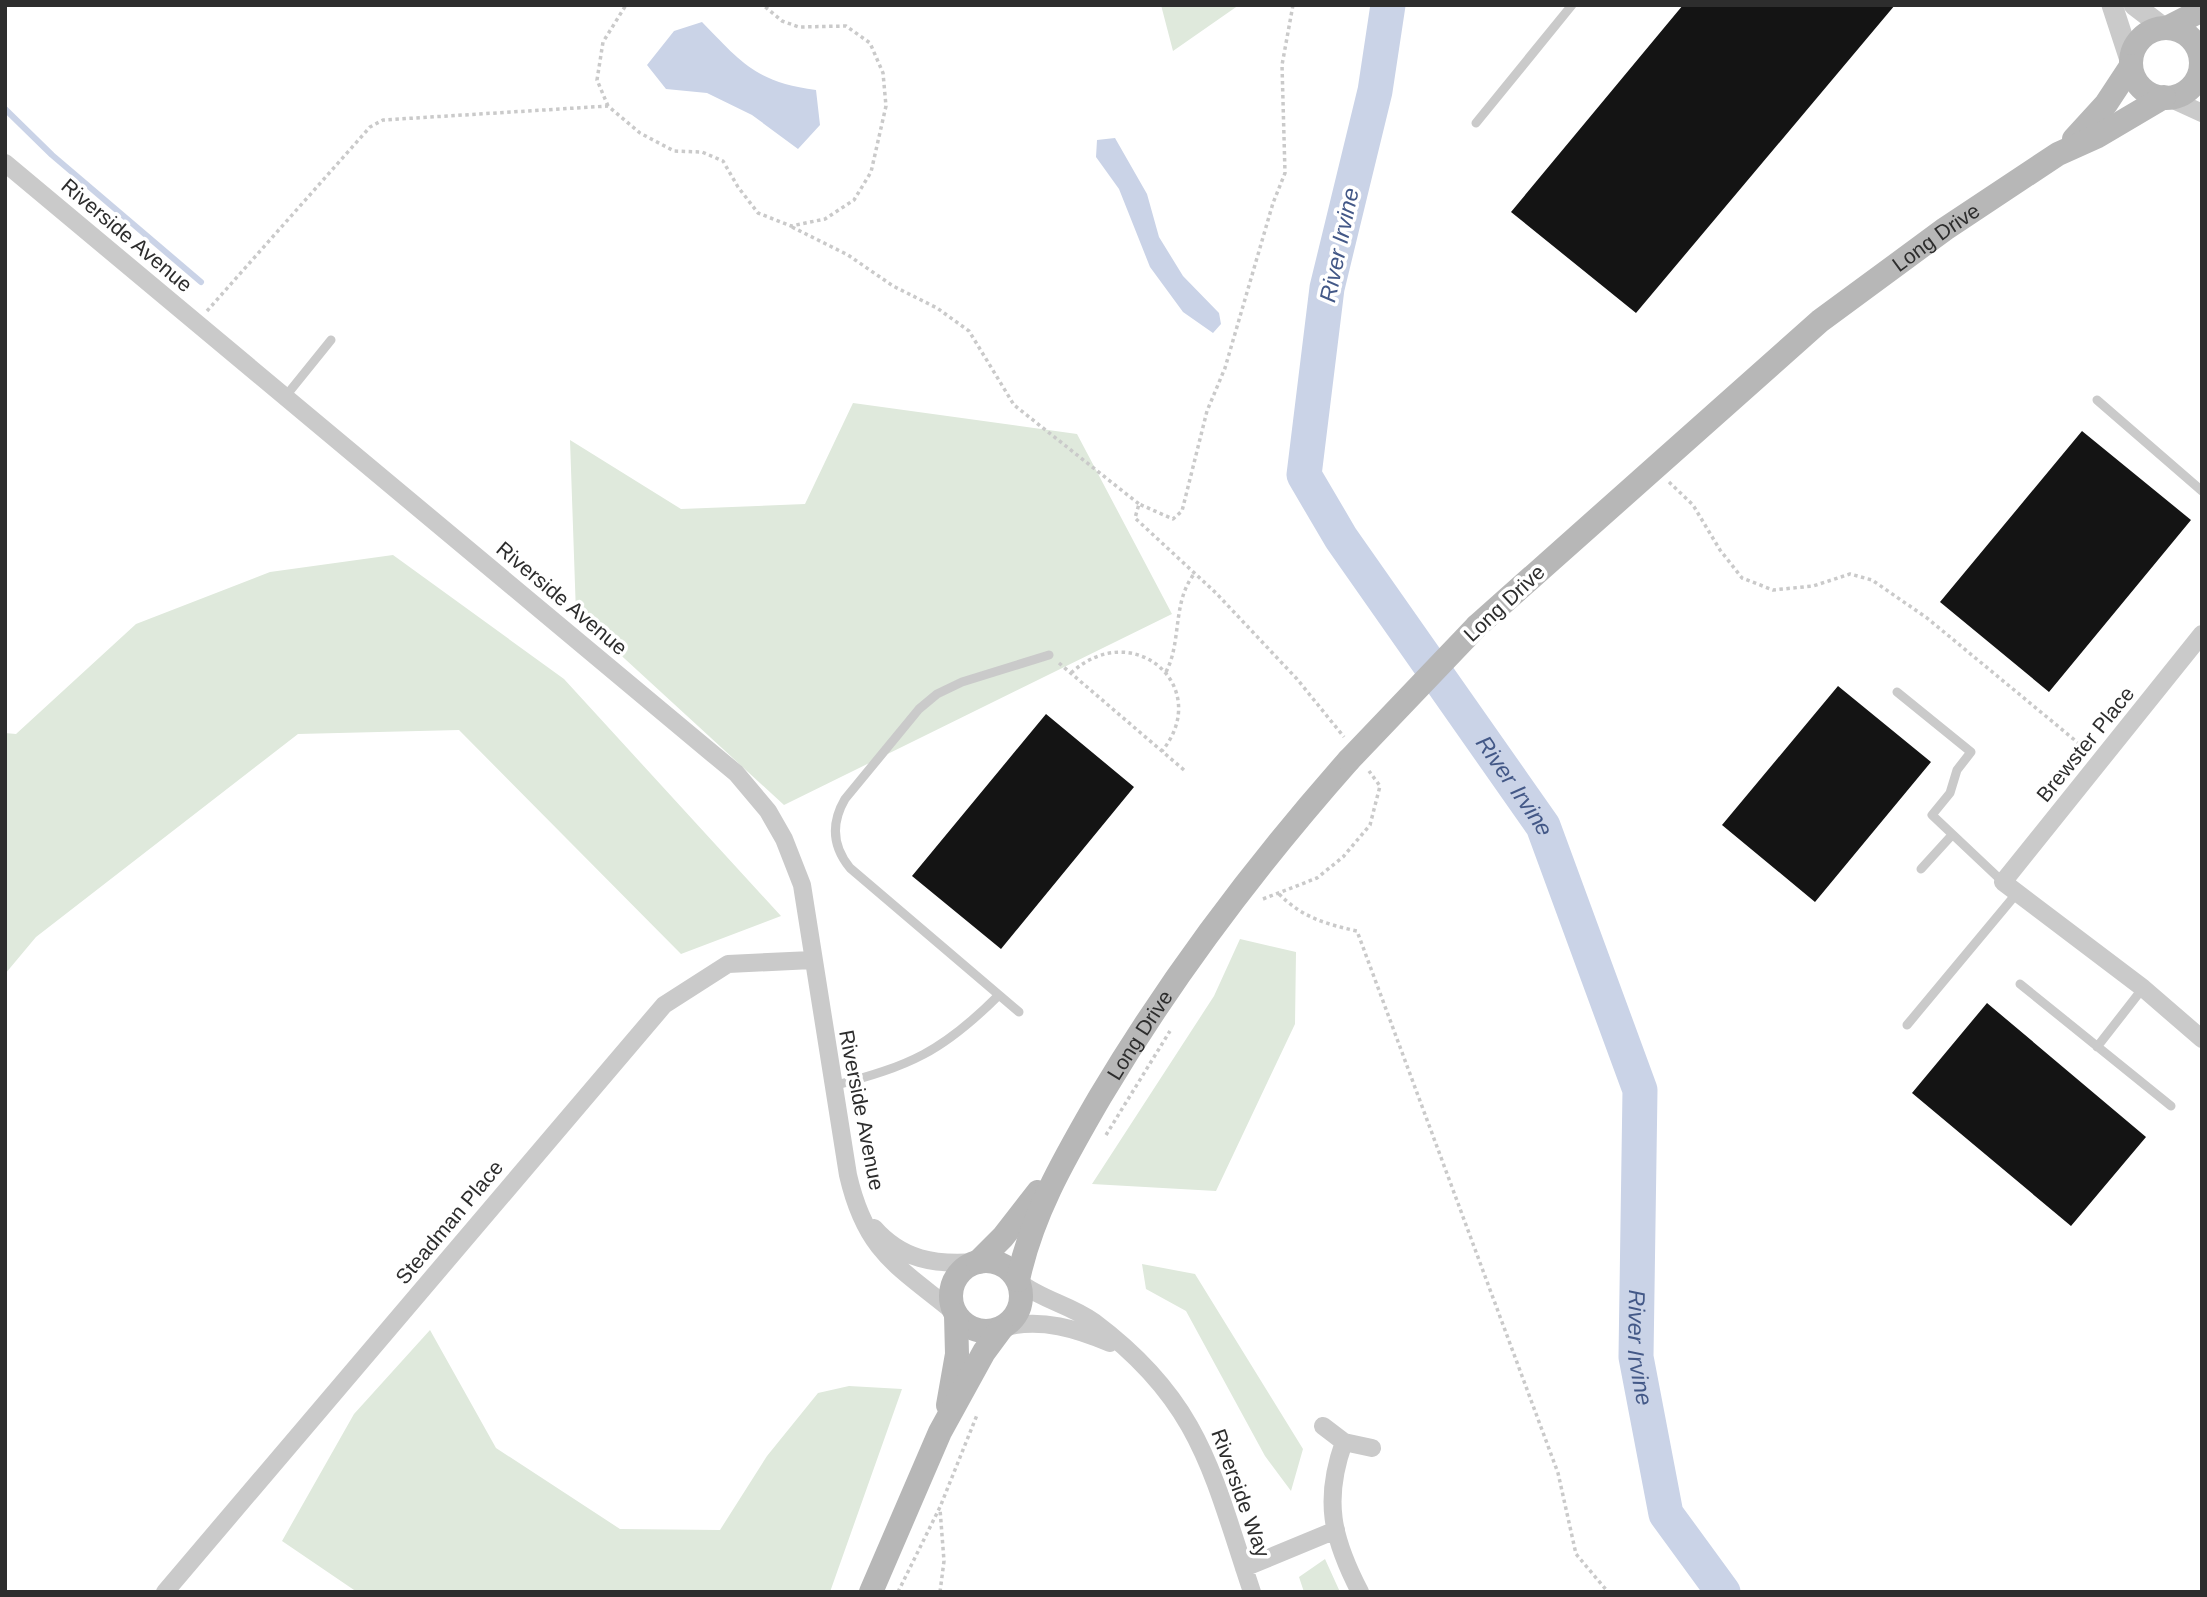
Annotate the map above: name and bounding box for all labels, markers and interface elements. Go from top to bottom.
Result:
street label: Riverside Avenue [57,174,197,296]
water label: River Irvine [1314,185,1364,305]
street label: Long Drive [1887,198,1984,276]
street label: Riverside Avenue [492,537,632,659]
street label: Long Drive [1459,560,1549,646]
street label: Brewster Place [2032,682,2138,806]
water label: River Irvine [1471,731,1558,839]
street label: Long Drive [1102,986,1176,1084]
street label: Riverside Avenue [835,1028,889,1192]
street label: Steadman Place [391,1156,507,1288]
water label: River Irvine [1623,1289,1658,1407]
street label: Riverside Way [1207,1426,1275,1561]

